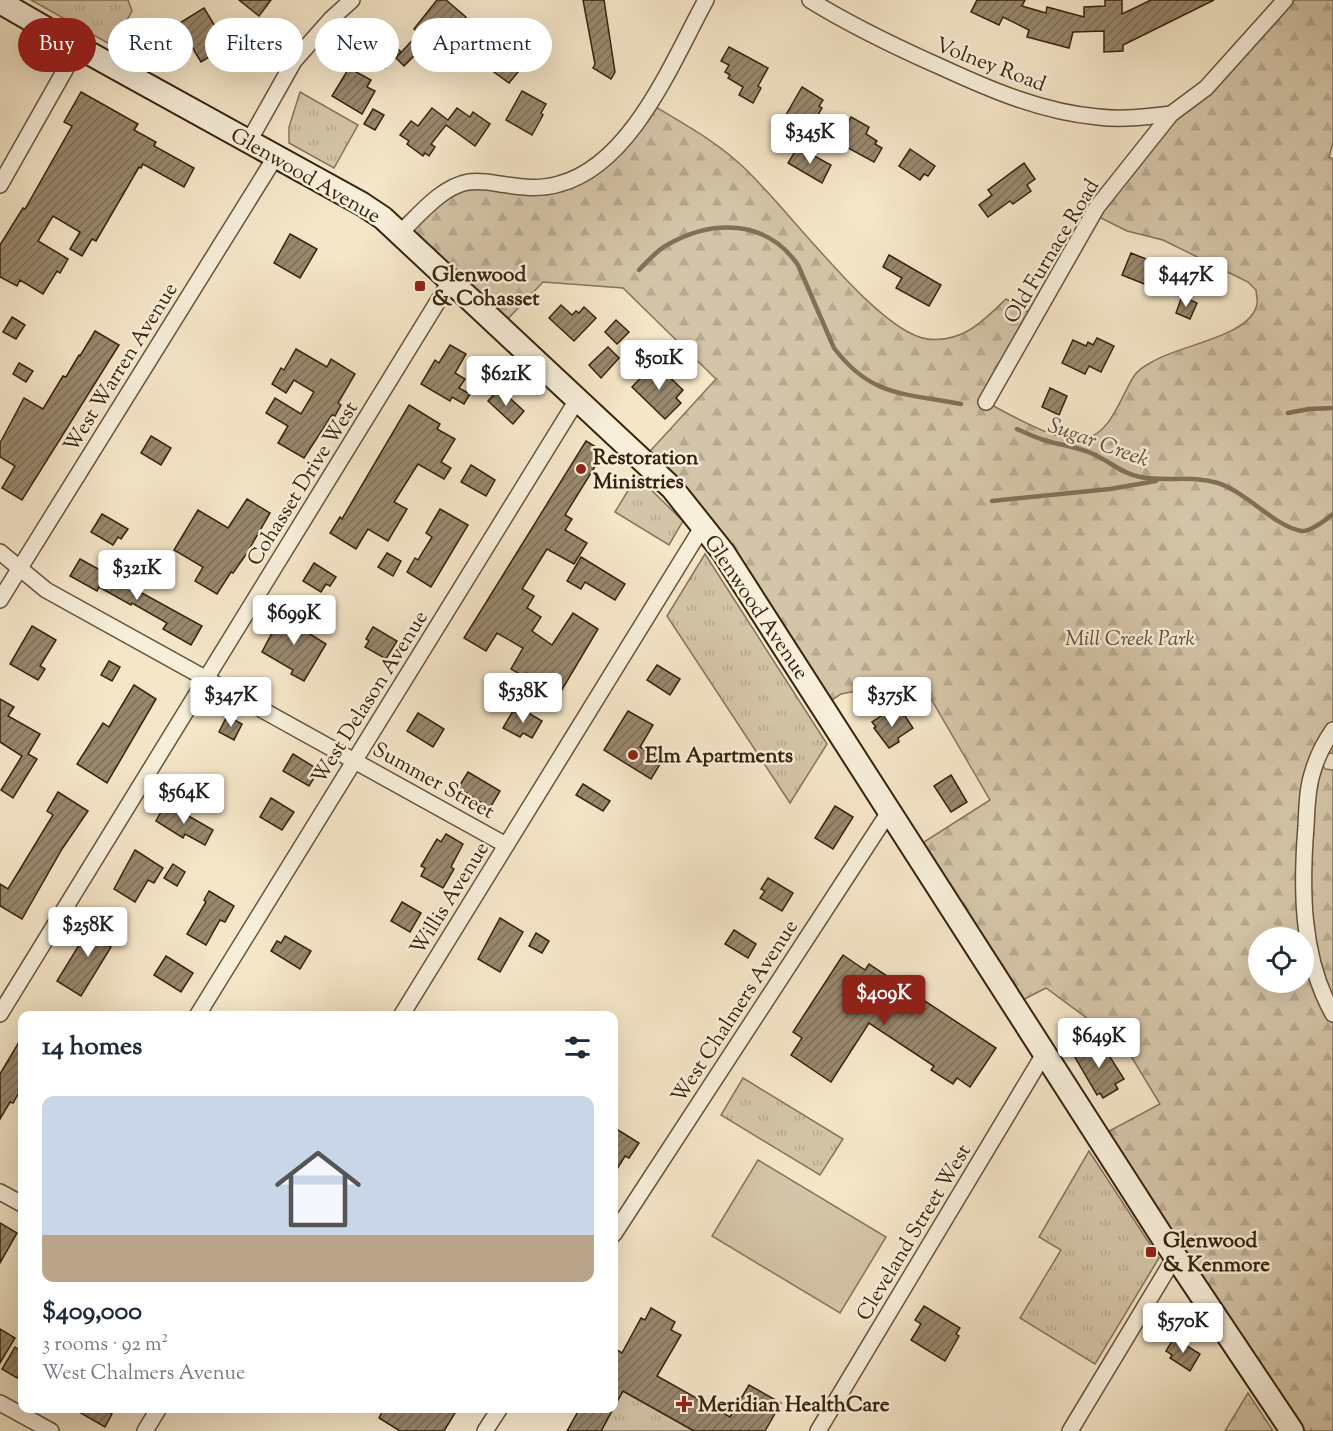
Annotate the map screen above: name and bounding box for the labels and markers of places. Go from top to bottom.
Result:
pin: $345K [768,114,852,165]
pin: $447K [1144,257,1228,308]
place label: Glenwood & Cohasset [432,261,540,315]
marker: Glenwood & Cohasset [413,279,427,293]
pin: $501K [617,340,701,391]
pin: $621K [464,356,548,407]
place label: Restoration Ministries [593,444,699,498]
marker: Restoration Ministries [574,462,588,476]
pin: $321K [95,550,179,601]
pin: $699K [252,595,336,646]
pin: $538K [481,673,565,724]
pin: $347K [189,677,273,728]
pin: $375K [850,677,934,728]
place label: Elm Apartments [645,742,793,772]
marker: Elm Apartments [626,748,640,762]
pin: $564K [142,774,226,825]
pin: $258K [46,907,130,958]
pin: $409K [842,975,926,1026]
pin: $649K [1057,1018,1141,1069]
place label: Glenwood & Kenmore [1163,1227,1270,1281]
marker: Glenwood & Kenmore [1144,1245,1158,1259]
pin: $570K [1141,1303,1225,1354]
place label: Meridian HealthCare [698,1391,890,1421]
marker: Meridian HealthCare [675,1395,693,1413]

